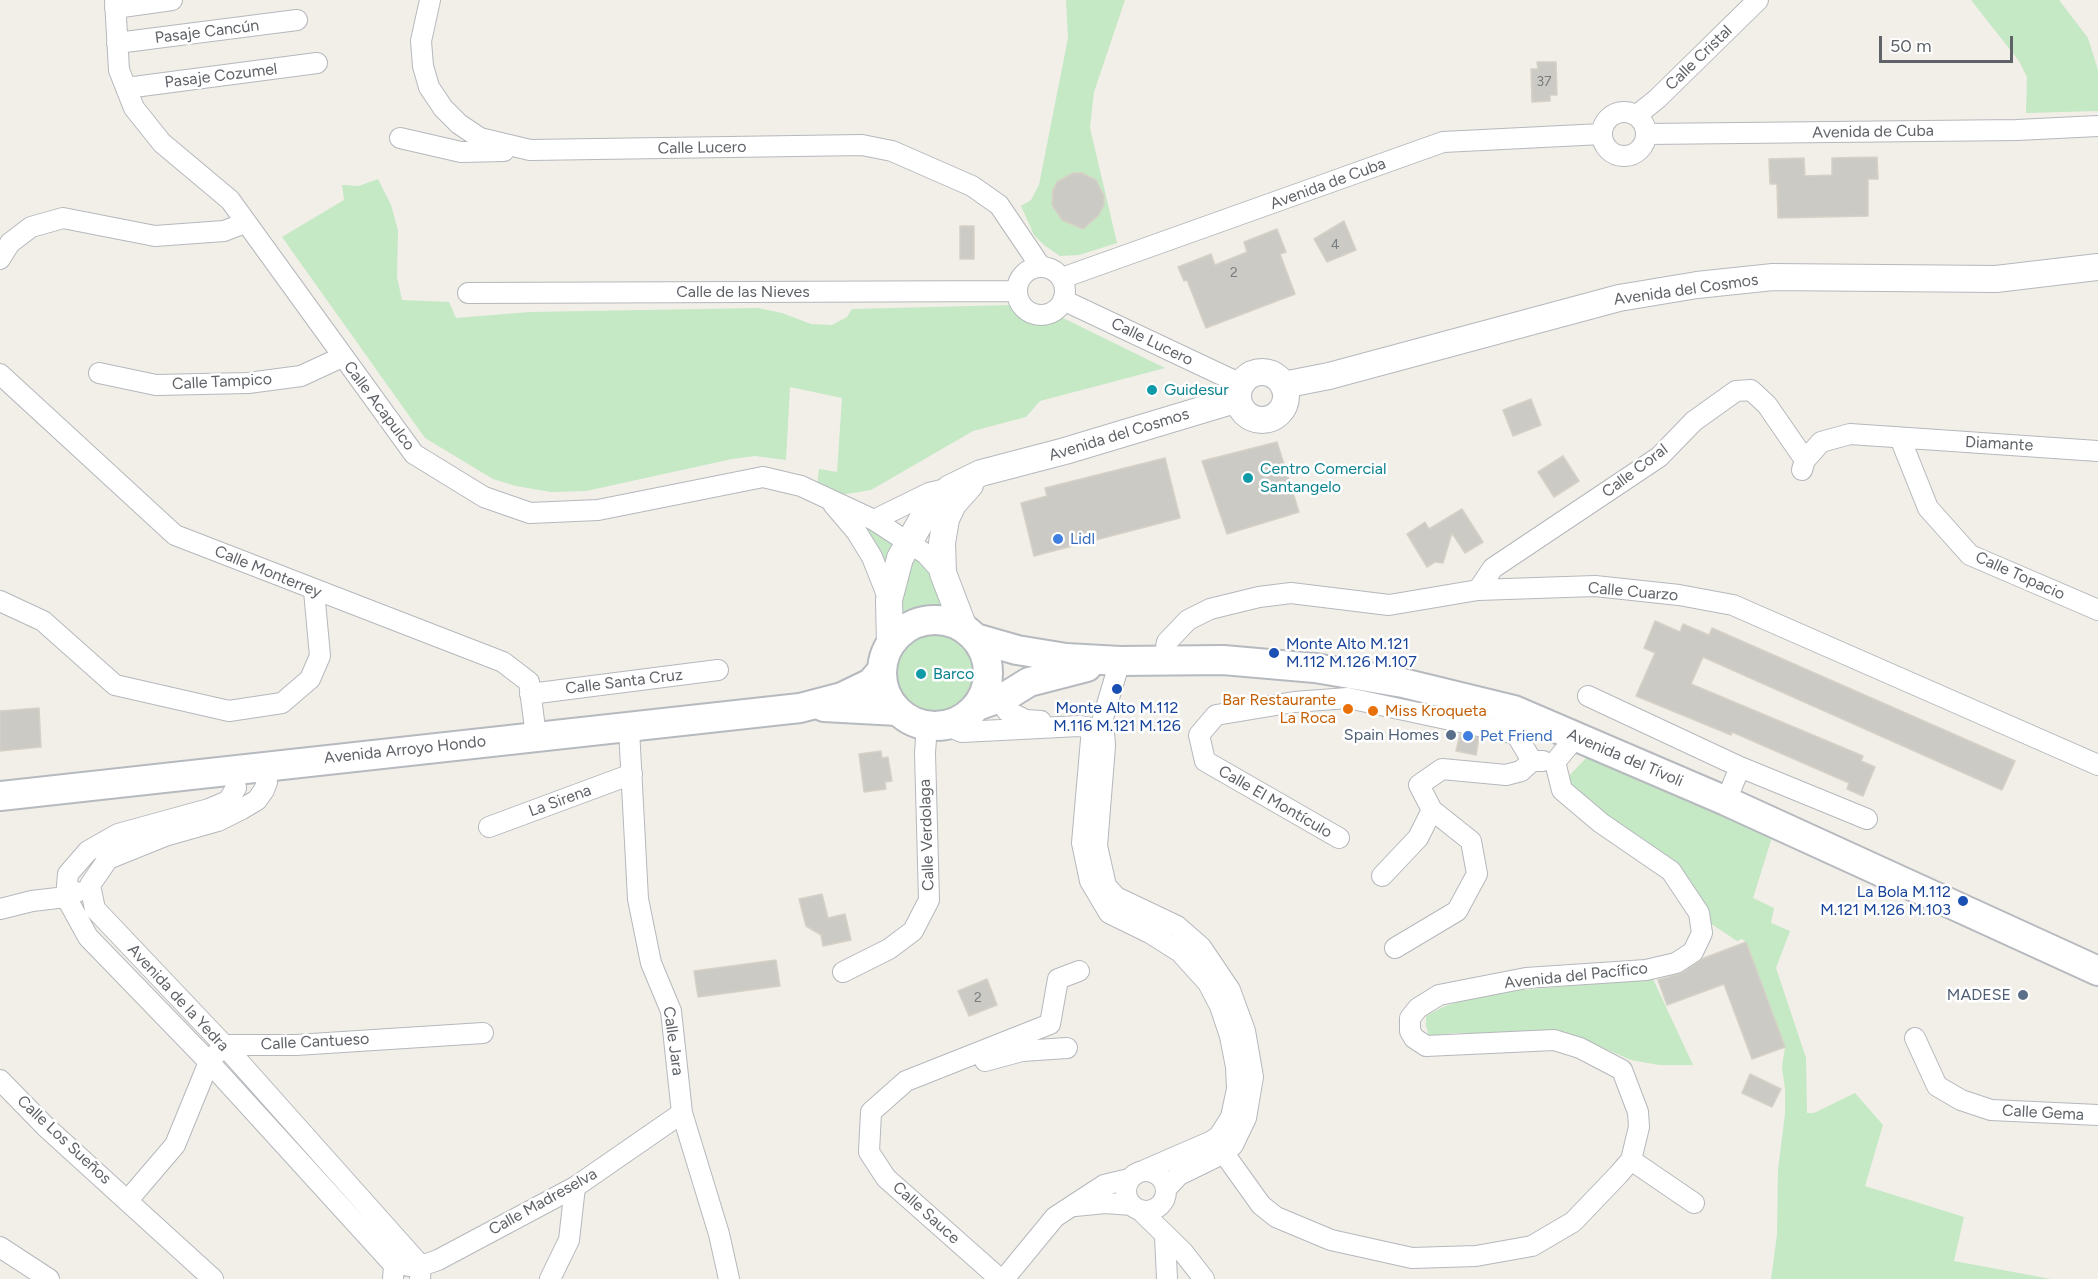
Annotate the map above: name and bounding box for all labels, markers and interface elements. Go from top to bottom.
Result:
street label: Pasaje Cancún [154,16,260,48]
street label: Calle Cristal [1662,21,1736,95]
scale bar [1882,24,2016,62]
text: 50 m [1890,35,1932,57]
street label: Pasaje Cozumel [164,60,278,92]
house number: 37 [1536,74,1552,90]
street label: Avenida de Cuba [1812,121,1934,143]
street label: Calle Lucero [657,138,747,158]
street label: Avenida de Cuba [1268,154,1388,214]
house number: 4 [1331,237,1339,253]
house number: 2 [1230,265,1238,281]
street label: Avenida del Cosmos [1612,270,1760,310]
street label: Calle de las Nieves [676,282,810,302]
street label: Calle Lucero [1108,314,1196,370]
street label: Calle Acapulco [339,358,419,454]
street label: Calle Tampico [171,370,273,394]
place label: Guidesur [1164,380,1229,400]
marker: Guidesur [1145,383,1159,397]
street label: Avenida del Cosmos [1046,404,1192,466]
street label: Diamante [1964,433,2034,455]
street label: Calle Coral [1598,440,1672,502]
place label: Centro Comercial Santangelo [1260,459,1387,497]
marker: Centro Comercial Santangelo [1241,471,1255,485]
place label: Lidl [1070,529,1095,549]
marker: Lidl [1051,532,1065,546]
street label: Calle Monterrey [212,542,324,602]
street label: Calle Topacio [1972,548,2068,604]
street label: Calle Cuarzo [1587,578,1679,606]
place label: Monte Alto M.121 M.112 M.126 M.107 [1286,634,1417,672]
marker: Monte Alto M.121 M.112 M.126 M.107 [1267,646,1281,660]
place label: Barco [933,664,974,684]
street label: Calle Santa Cruz [564,665,684,699]
marker: Barco [914,667,928,681]
marker: Monte Alto M.112 M.116 M.121 M.126 [1110,682,1124,696]
place label: Bar Restaurante La Roca [1222,690,1336,728]
place label: Monte Alto M.112 M.116 M.121 M.126 [1053,698,1181,736]
place label: Miss Kroqueta [1385,701,1487,721]
marker: Bar Restaurante La Roca [1341,702,1355,716]
marker: Miss Kroqueta [1366,704,1380,718]
place label: Spain Homes [1344,725,1439,745]
street label: Avenida del Tívoli [1564,725,1686,791]
place label: Pet Friend [1480,726,1553,746]
marker: Spain Homes [1444,728,1458,742]
marker: Pet Friend [1461,729,1475,743]
street label: Avenida Arroyo Hondo [323,732,487,768]
street label: Calle El Montículo [1215,762,1335,842]
street label: Calle Verdolaga [915,779,939,891]
street label: La Sirena [526,781,594,821]
place label: La Bola M.112 M.121 M.126 M.103 [1820,882,1951,920]
marker: La Bola M.112 M.121 M.126 M.103 [1956,894,1970,908]
street label: Avenida de la Yedra [123,940,233,1056]
street label: Avenida del Pacífico [1503,959,1649,993]
place label: MADESE [1947,985,2011,1005]
marker: MADESE [2016,988,2030,1002]
house number: 2 [974,990,982,1006]
street label: Calle Jara [659,1005,687,1077]
street label: Calle Cantueso [260,1030,370,1054]
street label: Calle Los Sueños [13,1092,115,1188]
street label: Calle Gema [2002,1101,2084,1125]
street label: Calle Madreselva [486,1164,600,1240]
street label: Calle Sauce [888,1178,964,1248]

